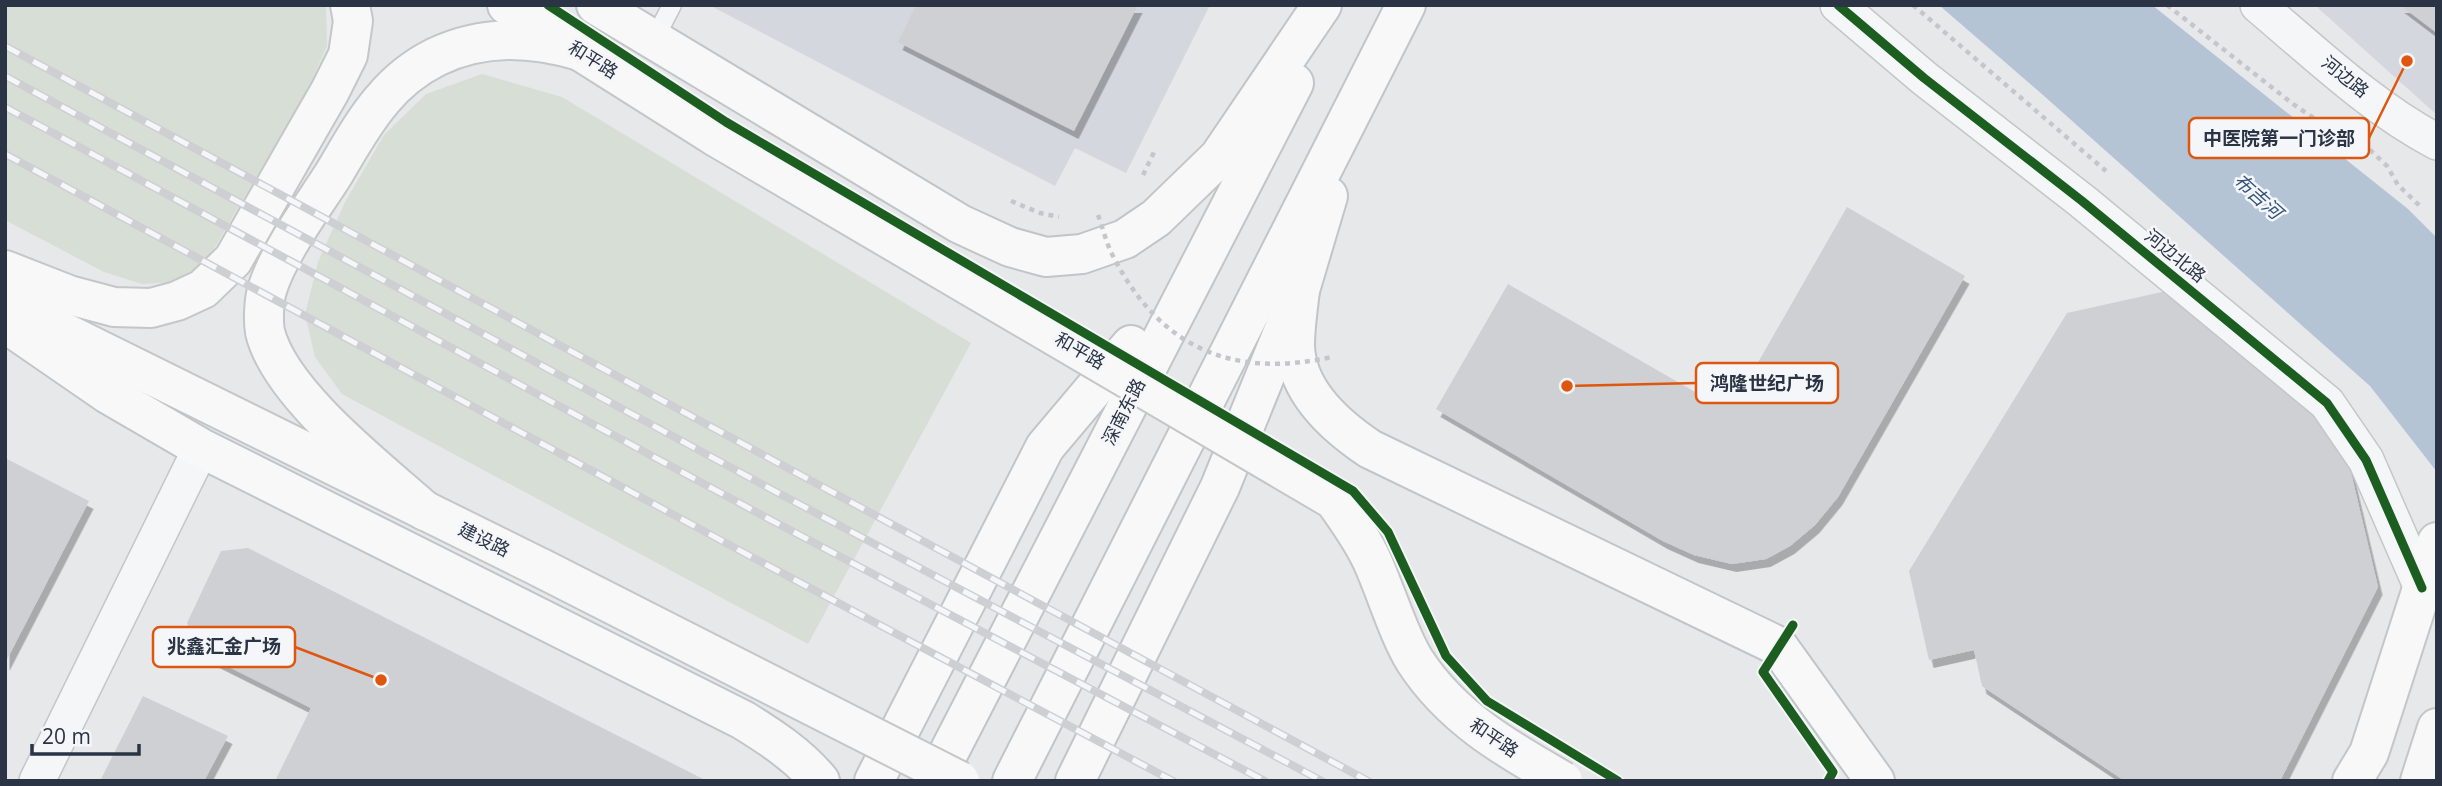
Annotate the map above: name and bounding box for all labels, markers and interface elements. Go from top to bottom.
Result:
street label: 和平路 [564,35,623,84]
street label: 河边路 [2317,50,2374,103]
callout: 中医院第一门诊部 [2189,118,2369,158]
text: 中医院第一门诊部 [2203,125,2355,151]
water label: 布吉河 [2228,167,2291,227]
street label: 河边北路 [2140,223,2211,287]
street label: 和平路 [1051,326,1110,374]
callout: 鸿隆世纪广场 [1696,363,1838,403]
text: 鸿隆世纪广场 [1710,370,1824,396]
street label: 深南东路 [1096,374,1150,449]
street label: 建设路 [455,516,514,562]
callout: 兆鑫汇金广场 [153,627,295,667]
text: 兆鑫汇金广场 [167,633,281,659]
scale bar [32,712,138,756]
street label: 和平路 [1465,712,1524,762]
text: 20 m [42,722,91,750]

